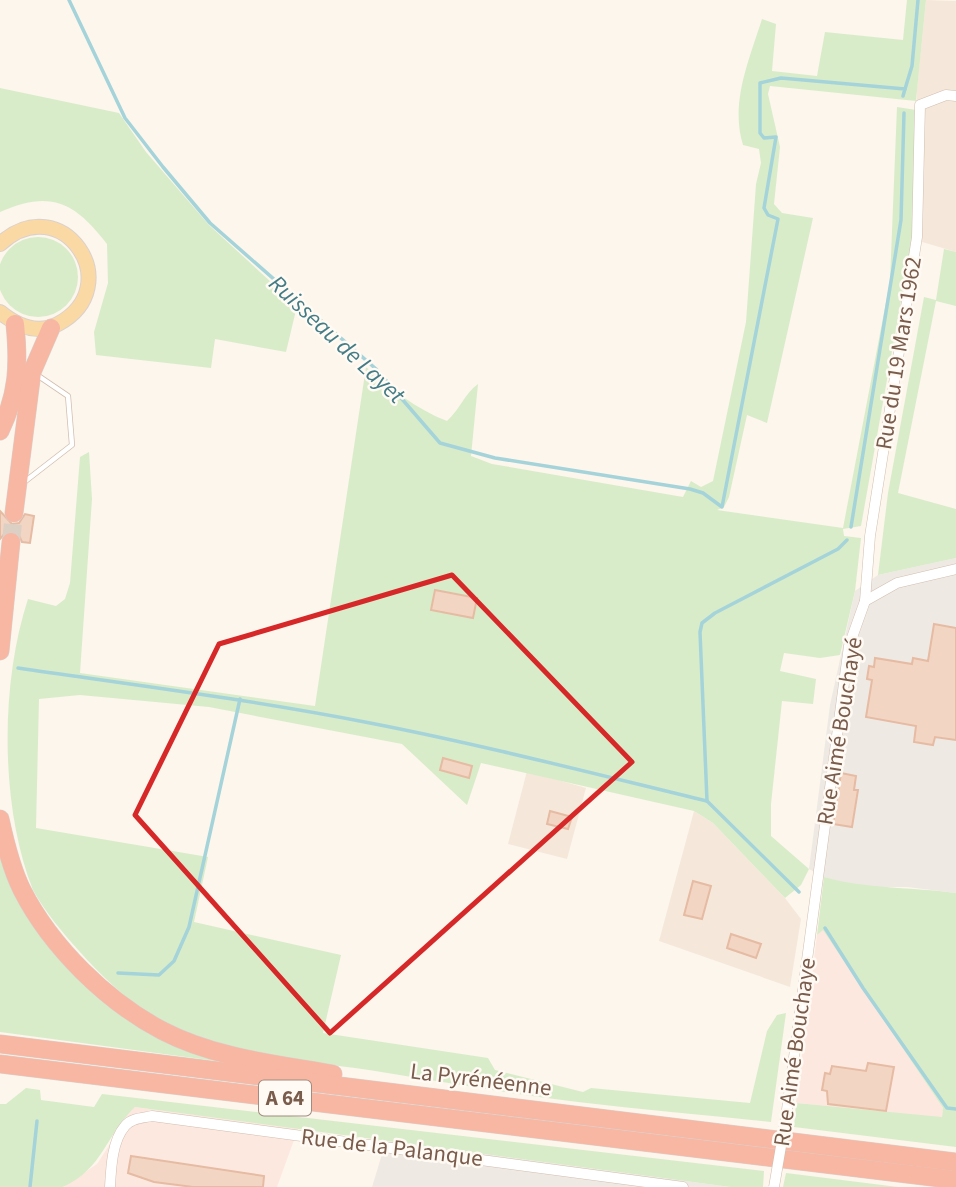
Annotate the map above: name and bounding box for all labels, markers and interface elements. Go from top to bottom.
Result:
street label: Rue du 19 Mars 1962 [867,254,930,452]
water label: Ruisseau de Layet [261,267,413,413]
street label: Rue Aimé Bouchayé [808,635,871,827]
street label: Rue Aimé Bouchaye [765,956,824,1148]
street label: La Pyrénéenne [408,1054,554,1105]
road number: A 64 [259,1080,311,1116]
street label: Rue de la Palanque [299,1120,485,1175]

